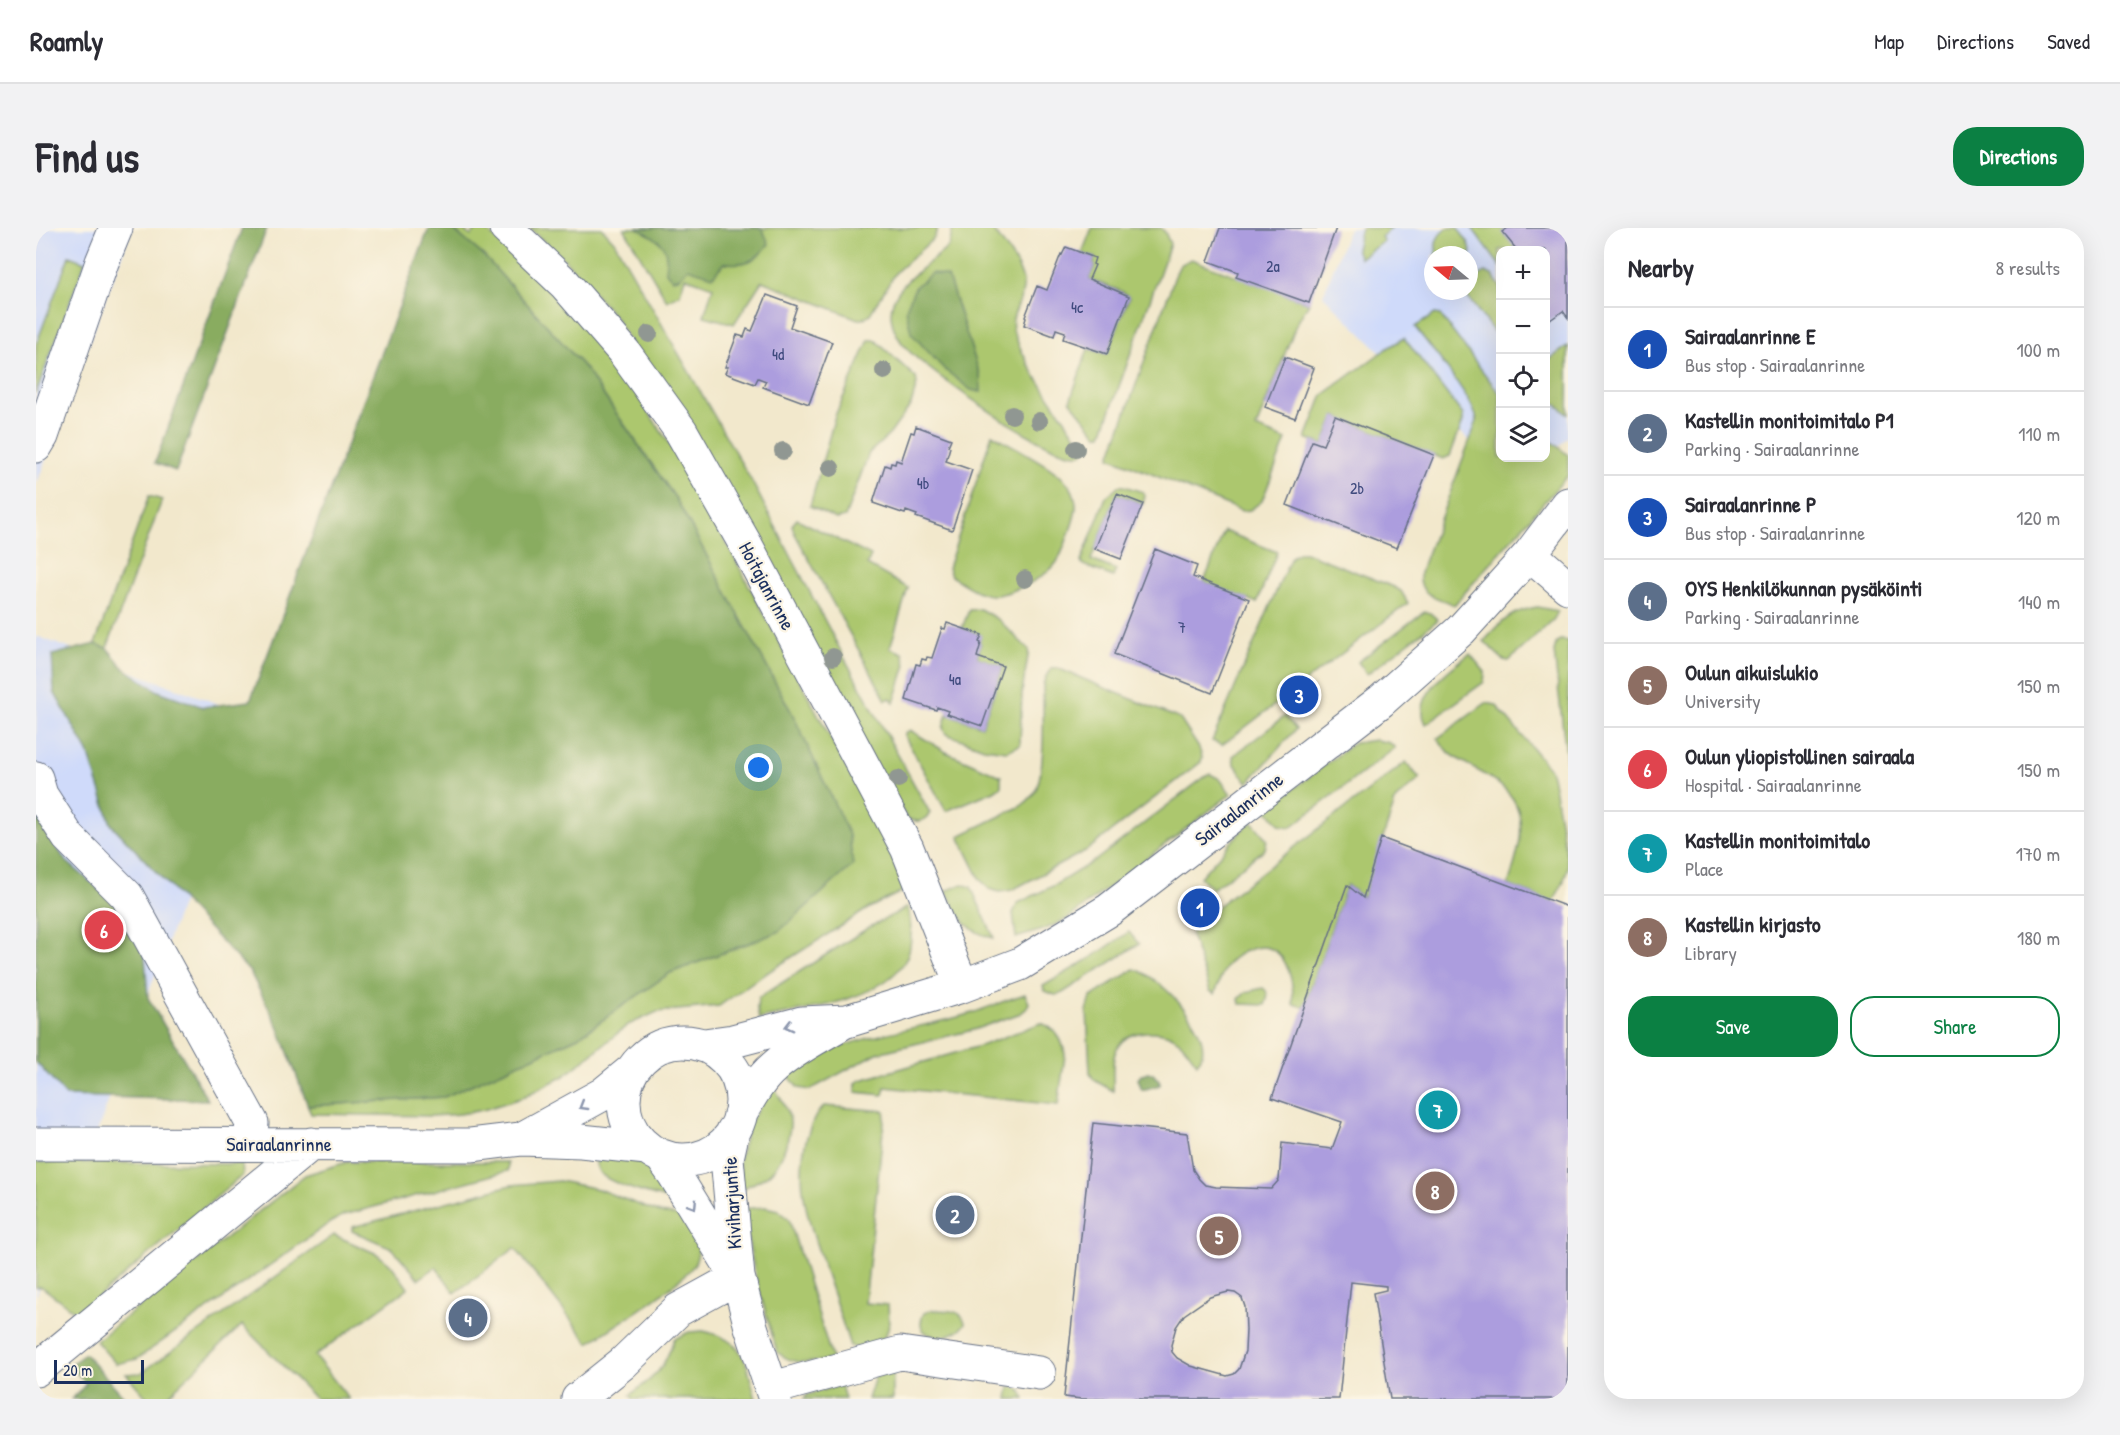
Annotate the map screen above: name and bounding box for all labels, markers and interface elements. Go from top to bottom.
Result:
text: Roamly [30,22,103,60]
text: Map [1874,27,1904,56]
text: Directions [1937,27,2014,56]
text: Saved [2047,27,2090,56]
button: Directions [1953,127,2084,186]
text: Find us [36,128,139,185]
north arrow [1424,246,1478,300]
map controls [1496,246,1550,462]
button: + [1496,246,1550,300]
text: Nearby [1628,250,1694,285]
text: 8 results [1995,254,2060,281]
house number: 2a [1266,255,1280,277]
house number: 4c [1071,296,1084,318]
button: − [1496,300,1550,354]
text: Sairaalanrinne E [1685,321,1816,351]
text: 1 [1644,336,1651,363]
text: 100 m [2017,336,2060,363]
house number: 4d [772,343,784,365]
text: Bus stop · Sairaalanrinne [1685,351,1865,378]
button: locate [1496,354,1550,408]
text: Kastellin monitoimitalo P1 [1685,405,1894,435]
button: layers [1496,408,1550,462]
text: 2 [1643,420,1652,447]
text: 110 m [2018,420,2060,447]
text: Parking · Sairaalanrinne [1685,435,1859,462]
house number: 4b [917,472,929,494]
house number: 2b [1350,477,1364,499]
text: Sairaalanrinne P [1685,489,1816,519]
text: 3 [1643,504,1652,531]
text: 120 m [2016,504,2060,531]
text: Bus stop · Sairaalanrinne [1685,519,1865,546]
street label: Hoitajanrinne [733,537,802,635]
text: OYS Henkilökunnan pysäköinti [1685,573,1923,603]
text: 4 [1644,588,1651,615]
text: 140 m [2018,588,2060,615]
text: Parking · Sairaalanrinne [1685,603,1859,630]
house number: 7 [1178,616,1186,638]
text: Oulun aikuislukio [1685,657,1818,687]
house number: 4a [949,668,961,690]
pin: 3 [1280,672,1318,718]
text: 5 [1643,672,1652,699]
text: 150 m [2017,672,2060,699]
text: University [1685,687,1761,714]
text: Oulun yliopistollinen sairaala [1685,741,1914,771]
your location [744,753,773,782]
text: 6 [1644,756,1651,783]
text: 150 m [2017,756,2060,783]
street label: Sairaalanrinne [1189,766,1289,852]
text: Hospital · Sairaalanrinne [1685,771,1862,798]
text: Kastellin monitoimitalo [1685,825,1870,855]
text: 7 [1643,840,1652,867]
text: 170 m [2016,840,2060,867]
text: Place [1685,855,1724,882]
pin: 1 [1180,886,1220,930]
pin: 6 [84,908,124,952]
text: Kastellin kirjasto [1685,909,1821,939]
text: 8 [1643,924,1652,951]
text: 180 m [2017,924,2060,951]
text: Library [1685,939,1737,966]
button: Save [1628,996,1838,1057]
button: Share [1850,996,2060,1057]
one-way arrow [784,1019,795,1031]
pin: 7 [1418,1088,1458,1132]
one-way arrow [579,1099,589,1110]
street label: Sairaalanrinne [226,1130,332,1157]
street label: Kiviharjuntie [716,1156,747,1250]
pin: 8 [1416,1168,1454,1214]
pin: 2 [936,1192,974,1238]
one-way arrow [685,1198,696,1209]
pin: 5 [1200,1214,1238,1258]
pin: 4 [448,1296,488,1340]
scale bar [54,1357,144,1384]
text: 20 m [63,1359,92,1381]

